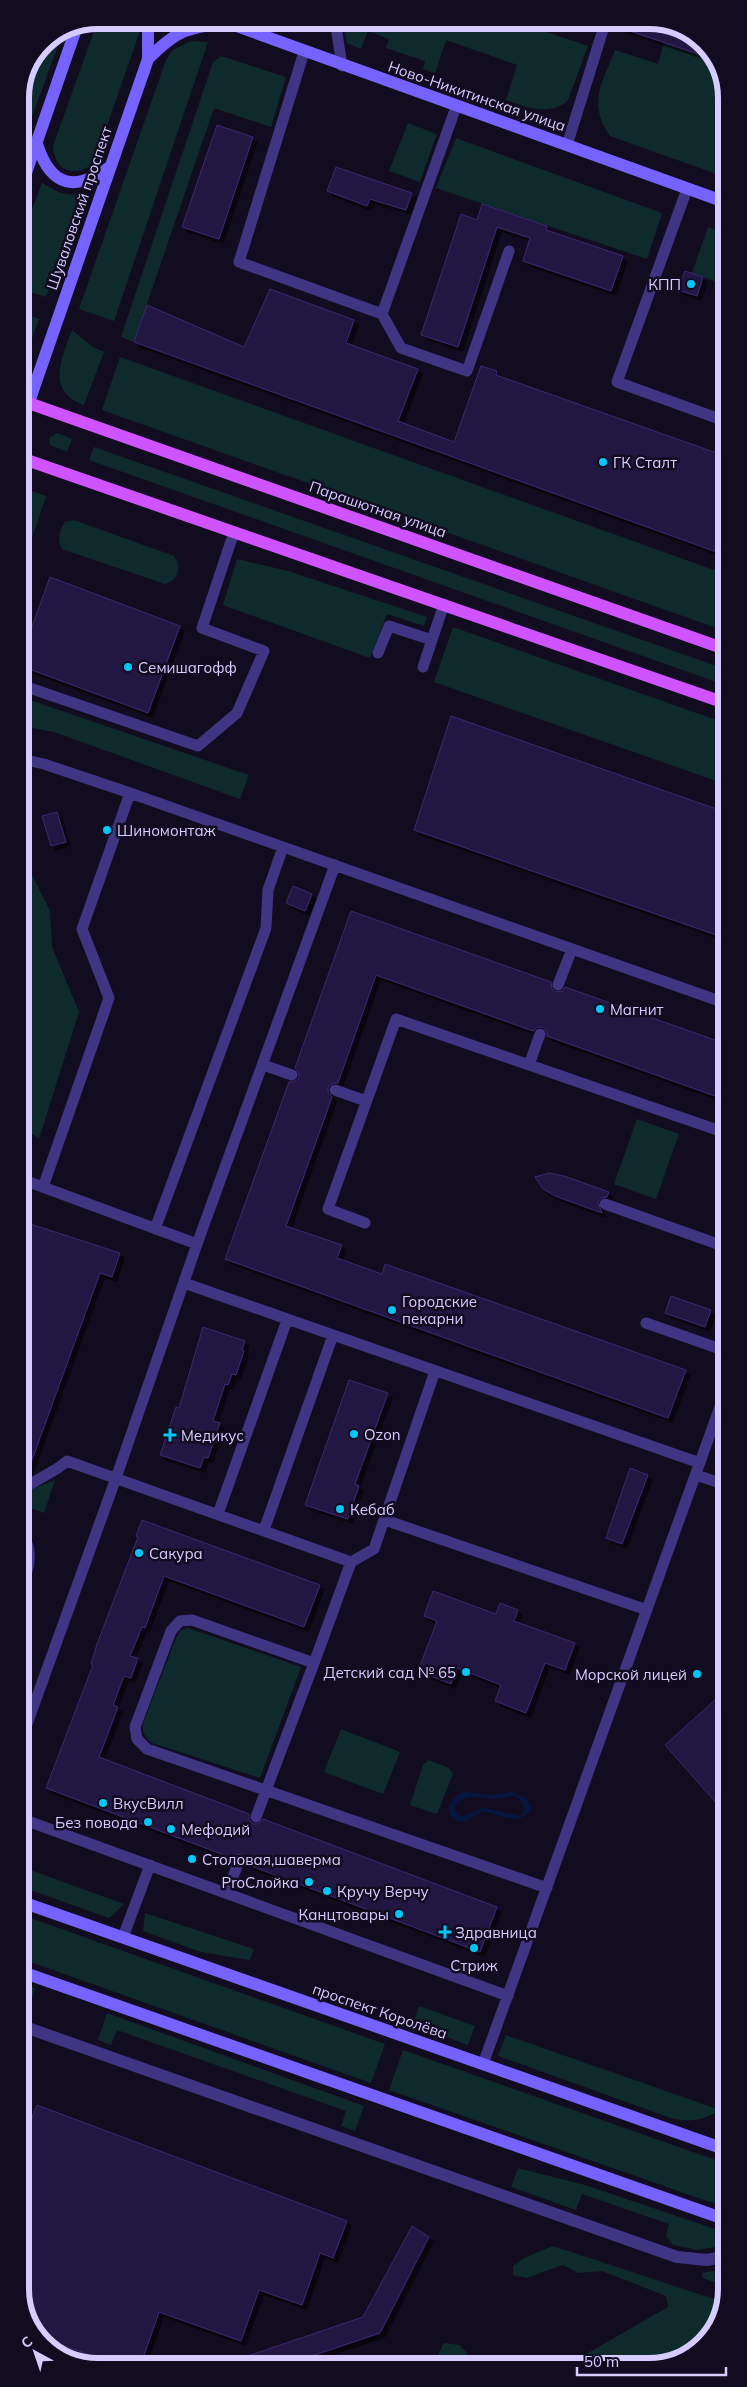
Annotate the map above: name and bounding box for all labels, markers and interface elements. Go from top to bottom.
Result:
street label: Ново-Никитинская улица [386,57,568,135]
street label: Шуваловский проспект [42,124,116,292]
place label: КПП [648,275,681,294]
marker: КПП [685,278,697,290]
place label: ГК Сталт [613,453,677,472]
marker: ГК Сталт [597,456,609,468]
street label: Парашютная улица [307,477,449,541]
place label: Семишагофф [138,658,237,677]
marker: Семишагофф [122,661,134,673]
place label: Шиномонтаж [117,821,217,840]
marker: Шиномонтаж [101,824,113,836]
place label: Магнит [610,1000,664,1019]
marker: Магнит [594,1003,606,1015]
place label: Городские пекарни [402,1292,477,1328]
marker: Городские пекарни [386,1304,398,1316]
place label: Ozon [364,1425,401,1444]
place label: Медикус [181,1426,244,1445]
marker: Медикус [163,1428,177,1442]
marker: Ozon [348,1428,360,1440]
place label: Кебаб [350,1500,395,1519]
marker: Кебаб [334,1503,346,1515]
place label: Сакура [149,1544,203,1563]
marker: Сакура [133,1547,145,1559]
place label: Детский сад № 65 [323,1663,456,1682]
place label: Морской лицей [575,1665,687,1684]
marker: Детский сад № 65 [460,1666,472,1678]
marker: Морской лицей [691,1668,703,1680]
place label: ВкусВилл [113,1794,184,1813]
marker: ВкусВилл [97,1797,109,1809]
place label: Без повода [55,1813,138,1832]
marker: Без повода [142,1816,154,1828]
place label: Мефодий [181,1820,250,1839]
marker: Мефодий [165,1823,177,1835]
place label: Столовая,шаверма [202,1850,341,1869]
marker: Столовая,шаверма [186,1853,198,1865]
place label: ProСлойка [222,1873,299,1892]
marker: ProСлойка [303,1876,315,1888]
place label: Кручу Верчу [337,1882,429,1901]
marker: Кручу Верчу [321,1885,333,1897]
place label: Канцтовары [299,1905,389,1924]
marker: Канцтовары [393,1908,405,1920]
place label: Здравница [455,1923,537,1942]
marker: Здравница [439,1926,451,1938]
marker: Стриж [468,1942,480,1954]
place label: Стриж [450,1956,499,1975]
street label: проспект Королёва [310,1979,450,2043]
north arrow [10,2327,60,2377]
text: С [17,2332,36,2352]
scale bar [577,2344,726,2376]
text: 50 m [584,2352,619,2371]

